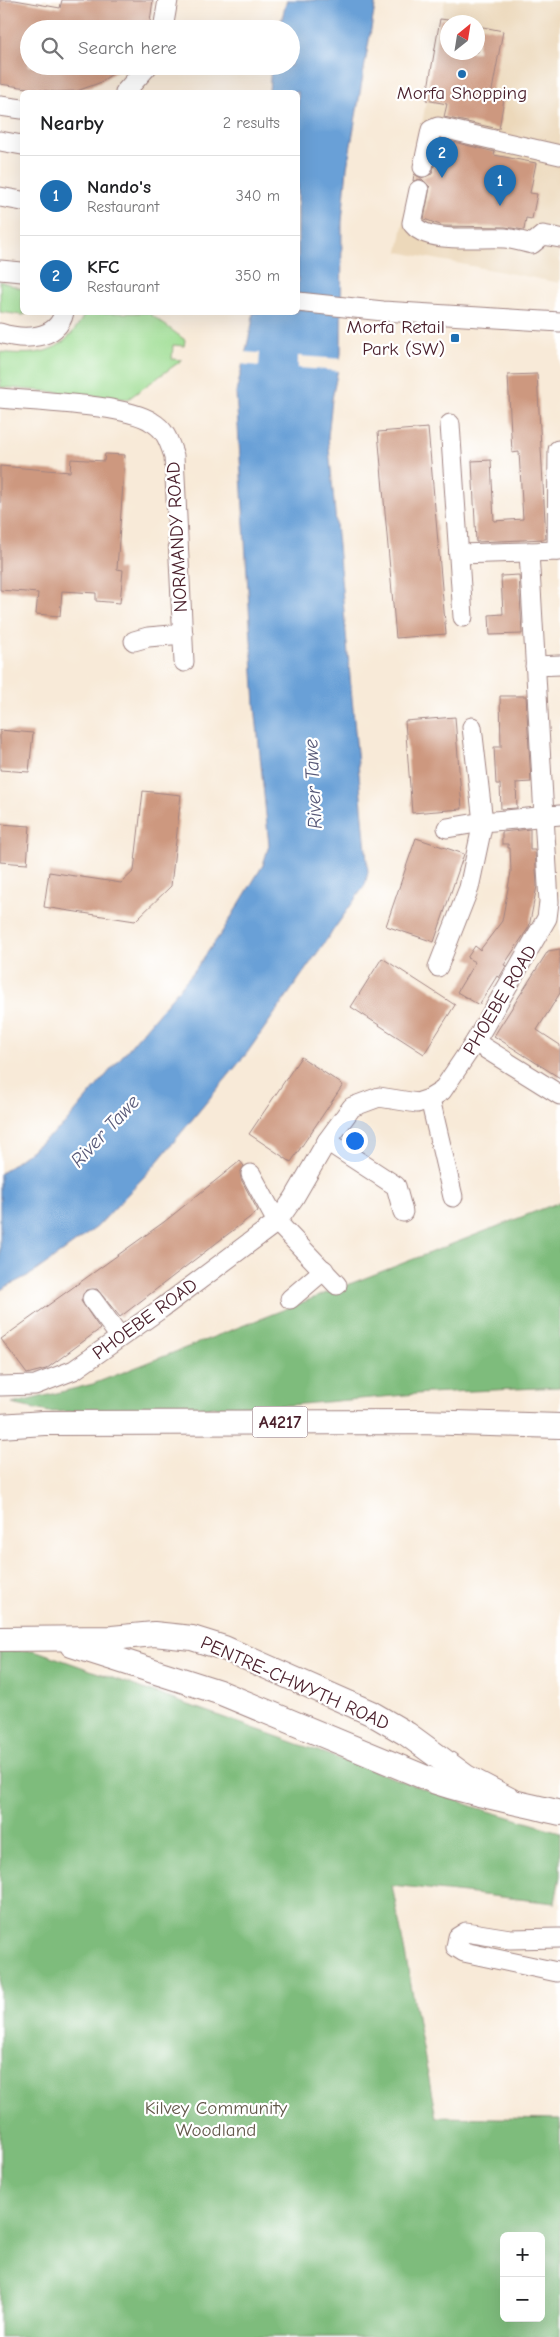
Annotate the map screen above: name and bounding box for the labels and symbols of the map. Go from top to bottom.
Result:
north arrow [440,15,485,60]
marker: Morfa Shopping [456,68,468,80]
place label: Morfa Shopping [397,82,527,104]
pin: 2 [426,137,458,178]
pin: 1 [484,165,516,206]
place label: Morfa Retail Park (SW) [347,316,445,360]
marker: Morfa Retail Park (SW) [449,332,461,344]
street label: NORMANDY ROAD [162,461,192,613]
water label: River Tawe [299,738,327,830]
street label: PHOEBE ROAD [459,941,541,1059]
water label: River Tawe [66,1090,144,1172]
your location [342,1128,368,1154]
street label: PHOEBE ROAD [88,1274,202,1364]
road number: A4217 [252,1406,308,1438]
street label: PENTRE-CHWYTH ROAD [197,1631,393,1735]
park label: Kilvey Community Woodland [145,2097,288,2141]

